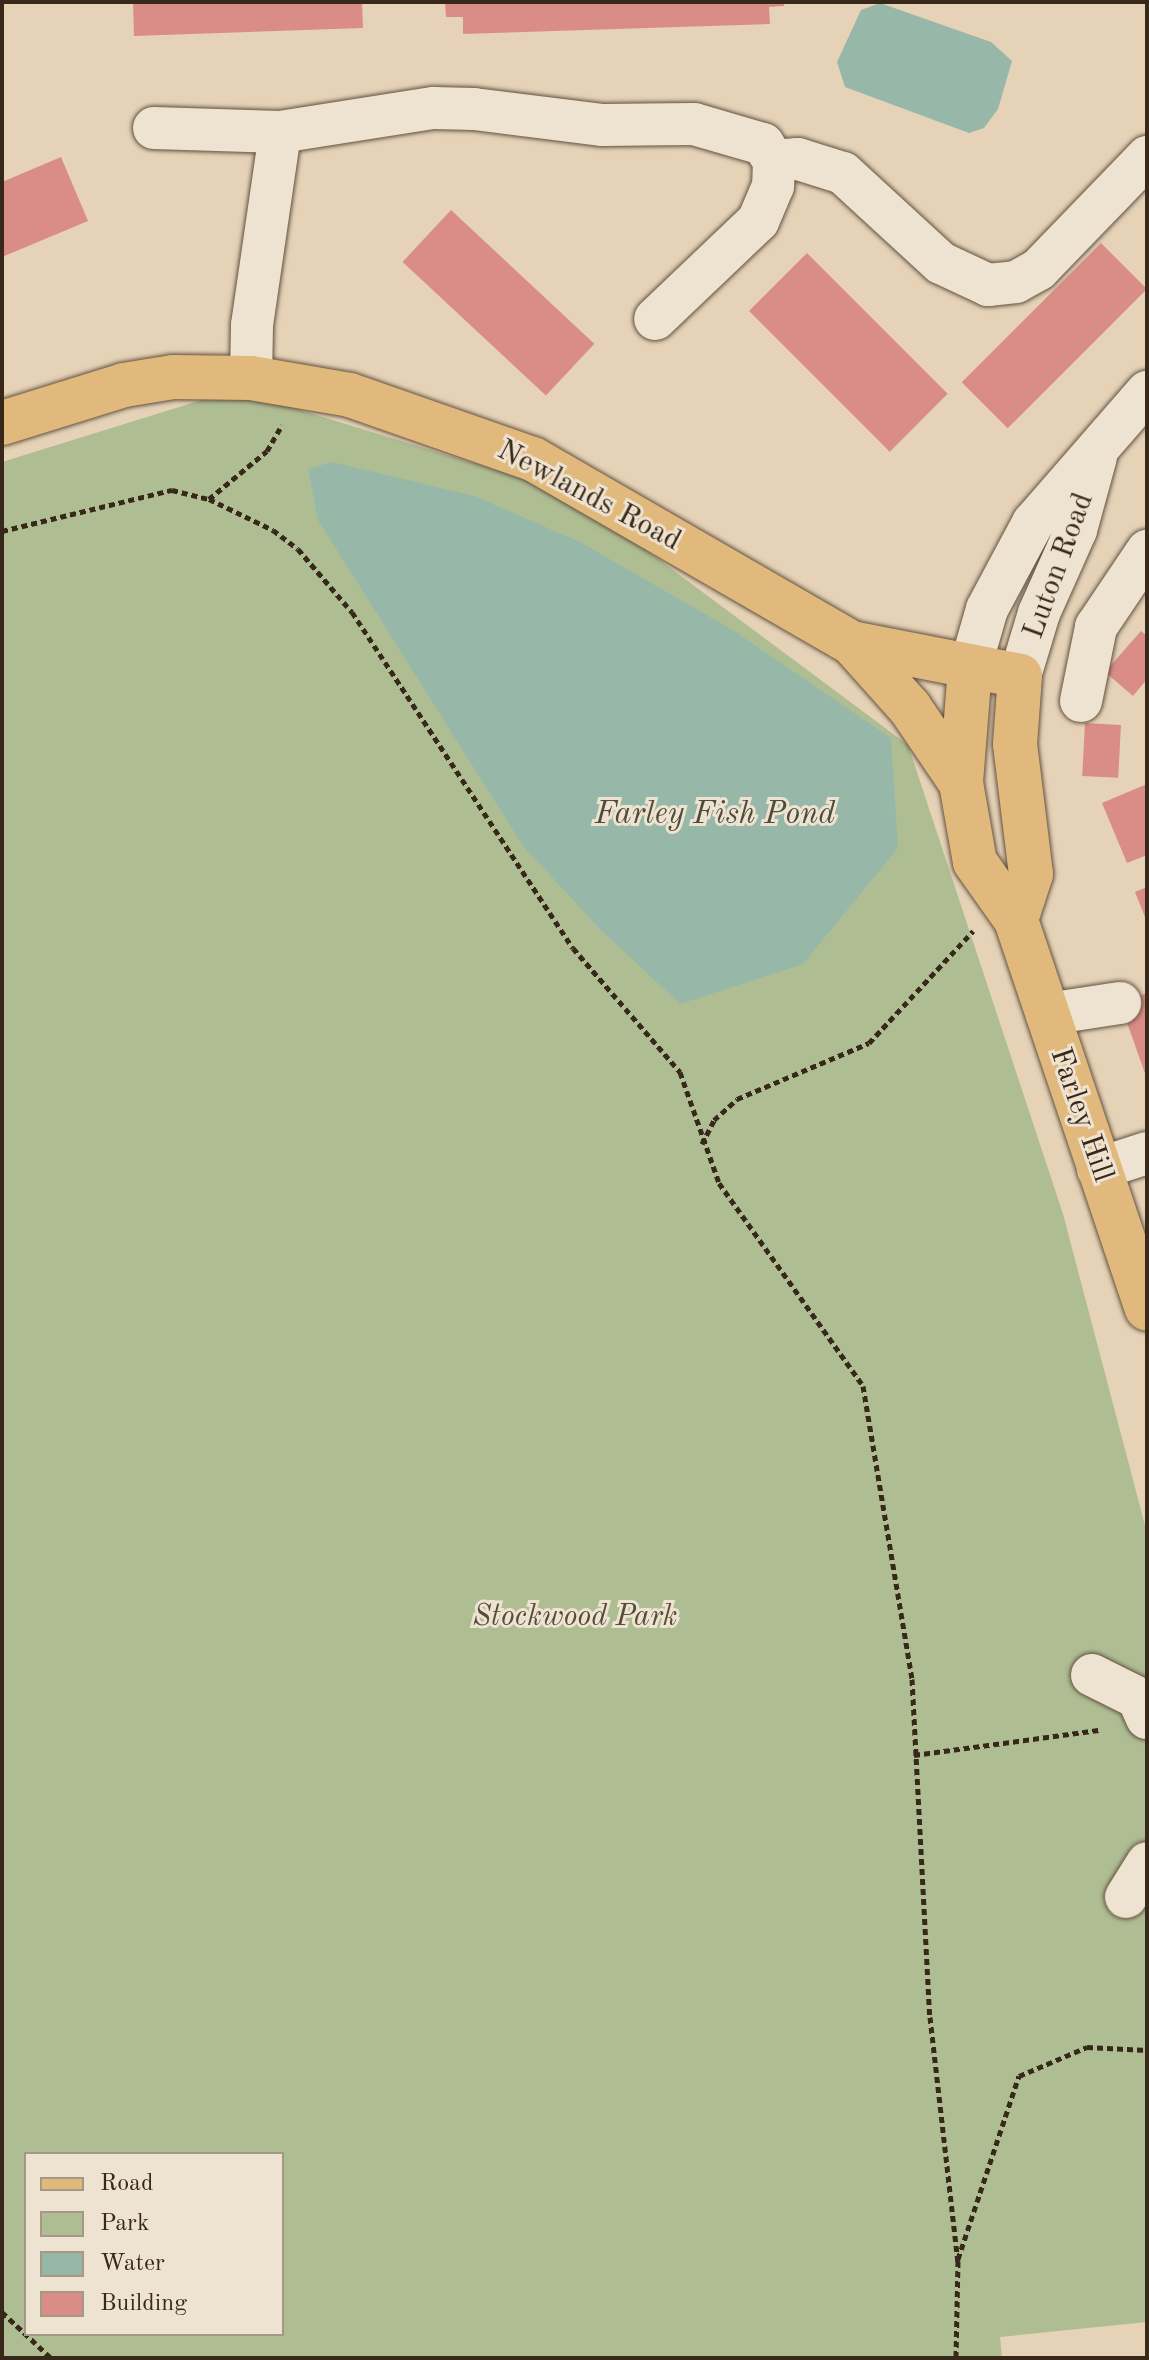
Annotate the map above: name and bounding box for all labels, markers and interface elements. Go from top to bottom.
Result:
street label: Newlands Road [491,432,687,560]
street label: Luton Road [1016,488,1102,644]
water label: Farley Fish Pond [595,796,835,834]
street label: Farley Hill [1041,1043,1121,1187]
park label: Stockwood Park [473,1599,677,1635]
legend [24,2152,284,2336]
text: Road [100,2172,153,2196]
text: Park [100,2212,149,2236]
text: Water [100,2252,165,2276]
text: Building [100,2292,187,2316]

